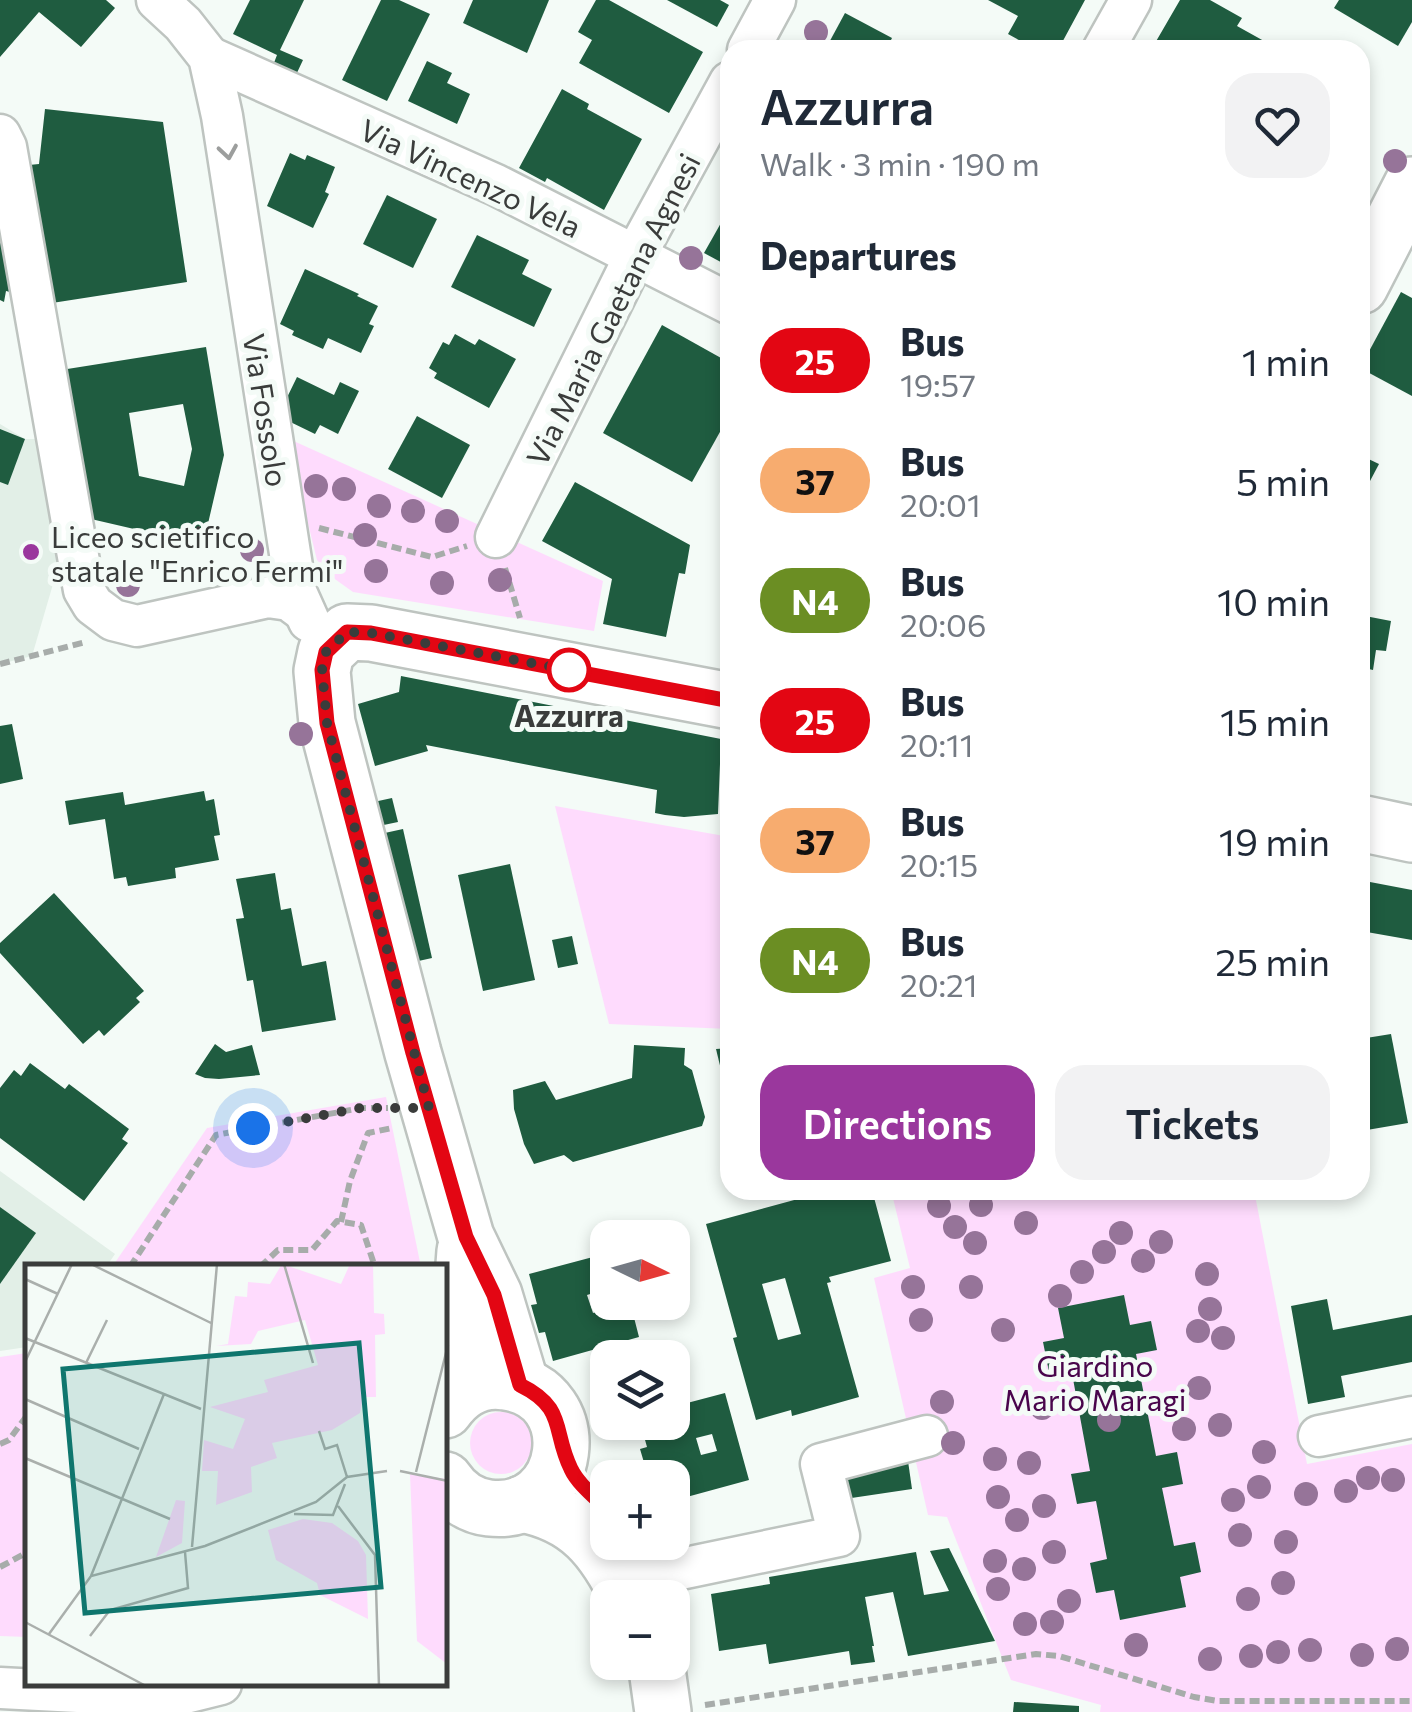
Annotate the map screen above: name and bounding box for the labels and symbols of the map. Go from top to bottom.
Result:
street label: Via Vincenzo Vela [355,110,587,244]
one-way arrow [216,144,237,161]
street label: Via Maria Gaetana Agnesi [517,147,707,471]
street label: Via Fossolo [237,331,297,489]
place label: Liceo scietifico statale "Enrico Fermi" [51,517,343,588]
marker: Liceo scietifico statale "Enrico Fermi" [20,541,42,563]
marker: Azzurra [548,649,590,691]
place label: Azzurra [514,696,624,733]
your location [228,1103,278,1153]
north arrow [590,1220,690,1320]
inset map [25,1264,448,1687]
park label: Giardino Mario Maragi [1004,1346,1186,1417]

